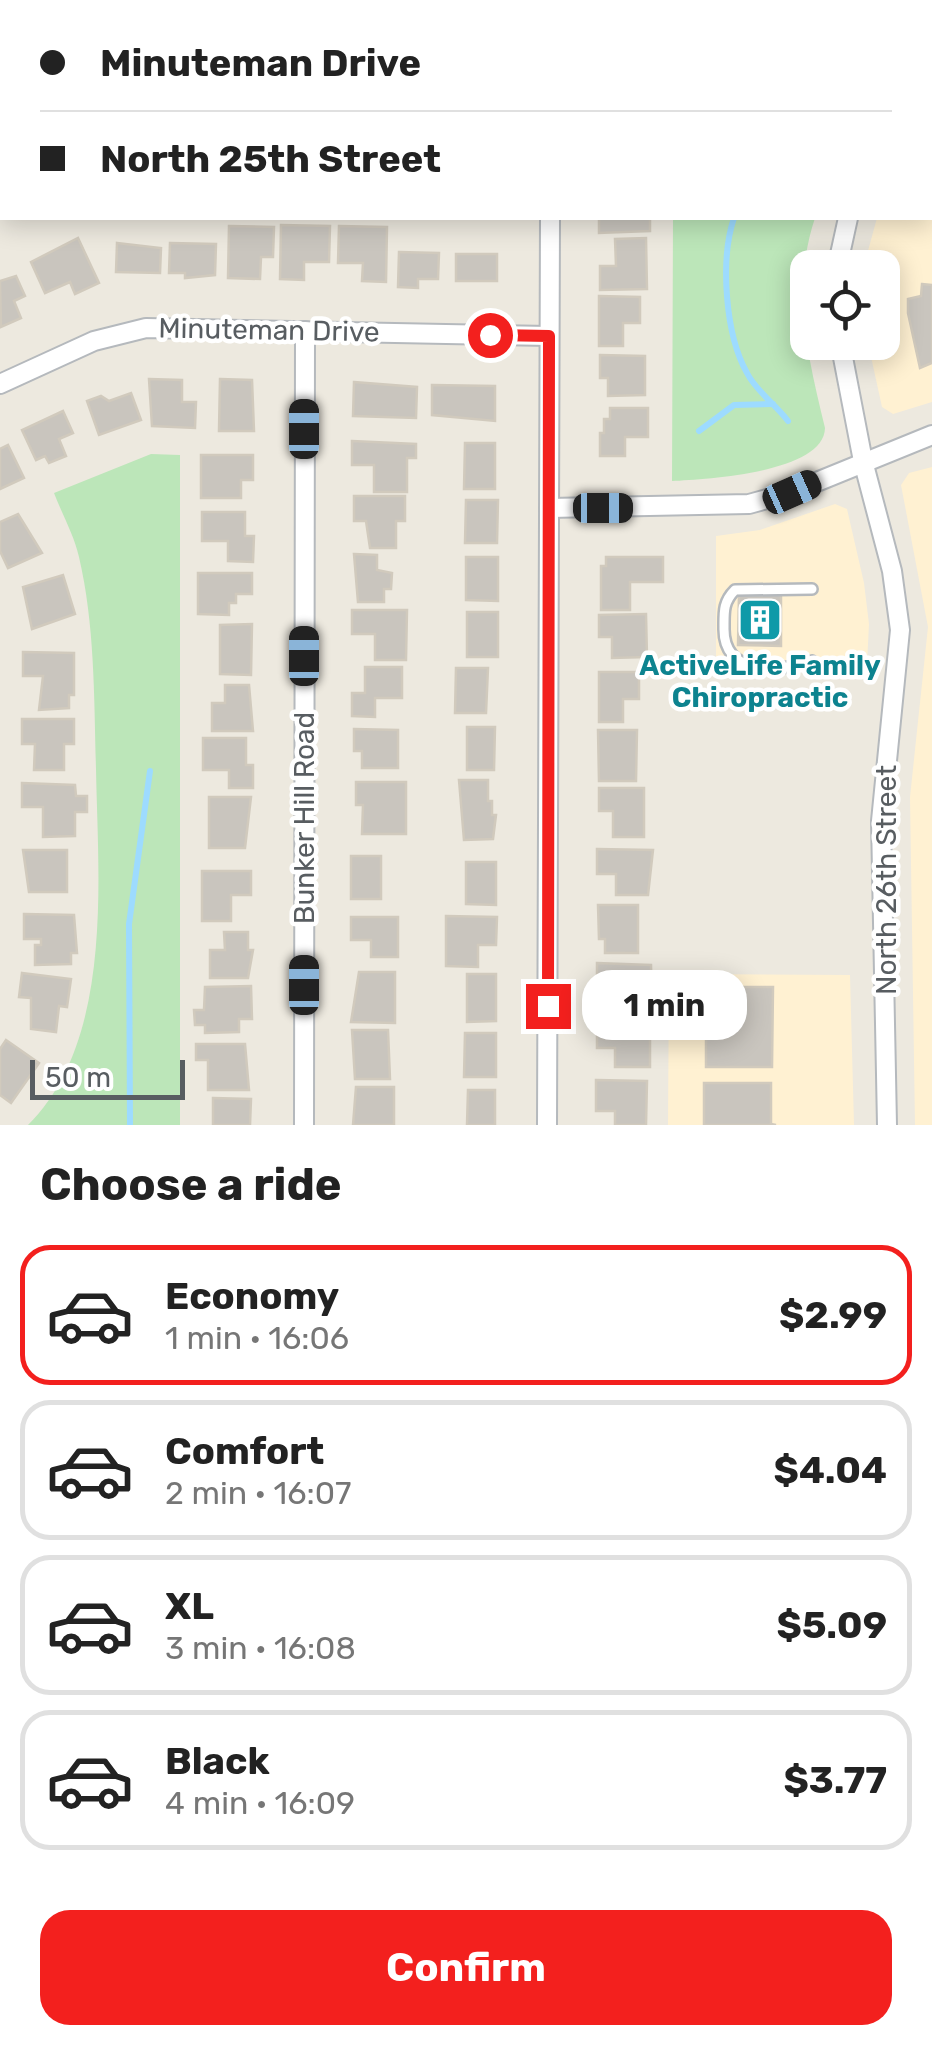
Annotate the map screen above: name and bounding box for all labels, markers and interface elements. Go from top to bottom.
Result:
text: Minuteman Drive [100,40,421,86]
text: North 25th Street [100,136,441,182]
map controls [790,250,900,360]
button: locate [790,250,900,360]
street label: Minuteman Drive [158,312,380,348]
route start [468,313,513,358]
car [289,399,319,459]
car [758,466,826,518]
car [573,493,633,523]
building icon: ActiveLife Family Chiropractic [737,597,783,643]
car [289,626,319,686]
place label: ActiveLife Family Chiropractic [639,649,881,714]
street label: Bunker Hill Road [288,712,321,924]
street label: North 26th Street [870,765,903,995]
car [289,955,319,1015]
callout: 1 min [583,971,748,1041]
route end [526,984,571,1029]
text: 1 min [624,986,705,1024]
scale bar [30,1055,185,1100]
text: 50 m [45,1061,111,1094]
text: Choose a ride [40,1158,342,1211]
icon: car [45,1270,135,1360]
text: Economy [165,1273,339,1319]
text: $2.99 [779,1292,887,1338]
text: 1 min · 16:06 [165,1319,349,1357]
icon: car [45,1425,135,1515]
text: Comfort [165,1428,324,1474]
text: $4.04 [774,1447,887,1493]
text: 2 min · 16:07 [165,1474,351,1512]
icon: car [45,1580,135,1670]
text: XL [165,1583,214,1629]
text: $5.09 [777,1602,887,1648]
text: 3 min · 16:08 [165,1629,356,1667]
icon: car [45,1735,135,1825]
text: Black [165,1738,270,1784]
text: $3.77 [783,1757,887,1803]
text: 4 min · 16:09 [165,1784,355,1822]
button: Confirm [40,1910,892,2025]

